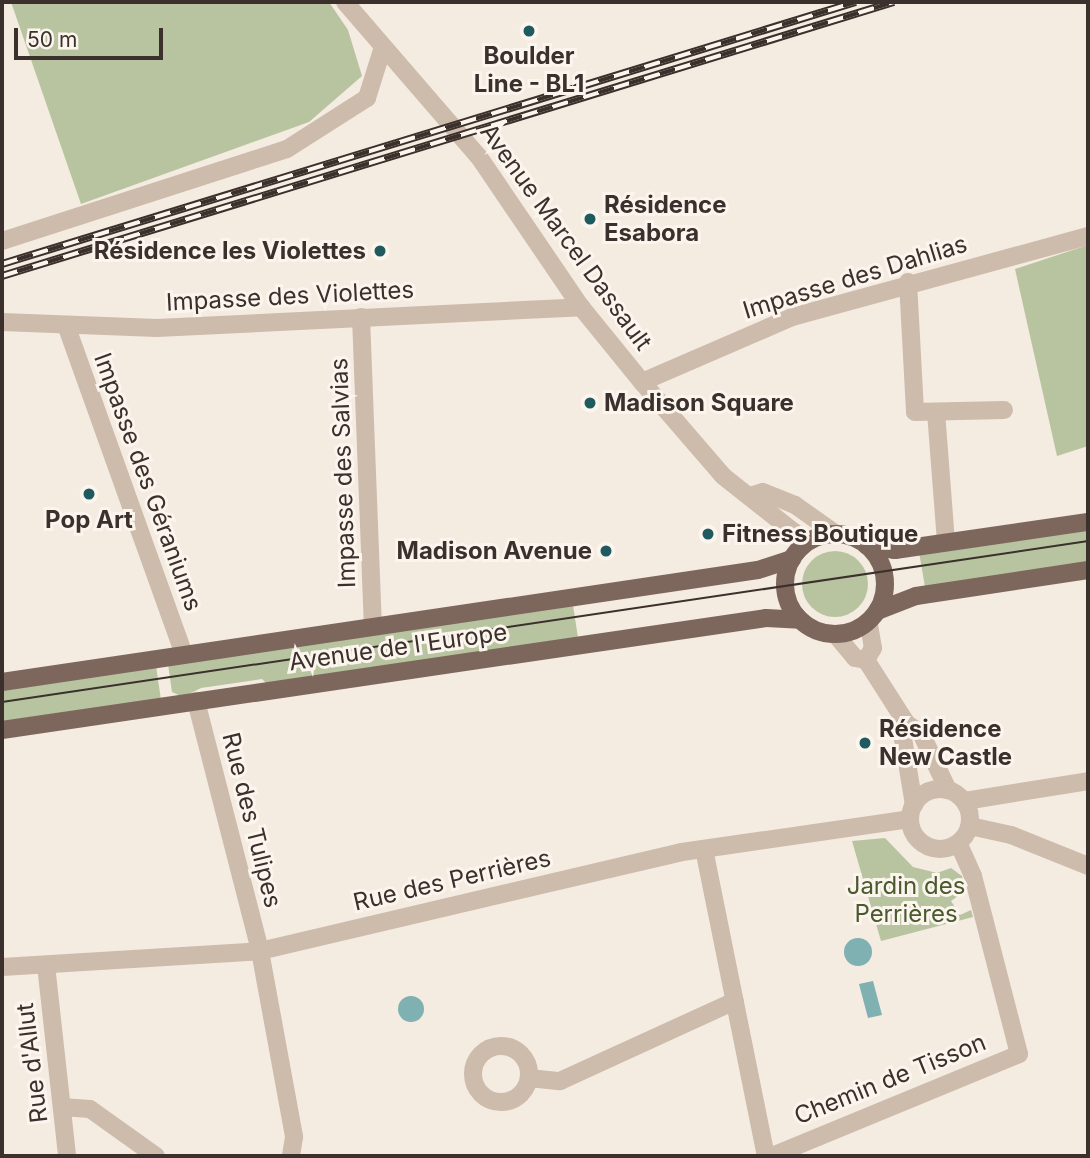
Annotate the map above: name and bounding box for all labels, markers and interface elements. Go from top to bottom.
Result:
scale bar [18,14,166,58]
marker: Boulder Line - BL1 [521,23,537,39]
text: 50 m [27,27,77,52]
place label: Boulder Line - BL1 [474,42,584,98]
street label: Avenue Marcel Dassault [474,118,658,356]
place label: Résidence Esabora [604,191,726,247]
marker: Résidence Esabora [582,211,598,227]
street label: Impasse des Dahlias [739,229,971,325]
place label: Résidence les Violettes [94,237,366,265]
marker: Résidence les Violettes [372,243,388,259]
street label: Impasse des Violettes [165,275,415,317]
street label: Impasse des Géraniums [88,349,208,615]
street label: Impasse des Salvias [325,357,361,589]
place label: Madison Square [604,389,794,417]
marker: Madison Square [582,395,598,411]
marker: Pop Art [81,486,97,502]
place label: Pop Art [45,506,133,534]
place label: Fitness Boutique [722,520,918,548]
marker: Fitness Boutique [700,526,716,542]
place label: Madison Avenue [397,537,592,565]
marker: Madison Avenue [598,543,614,559]
street label: Avenue de l'Europe [287,617,509,677]
place label: Résidence New Castle [879,715,1012,771]
street label: Rue des Tulipes [216,729,288,911]
marker: Résidence New Castle [857,735,873,751]
street label: Rue des Perrières [351,843,553,917]
park label: Jardin des Perrières [847,872,965,928]
street label: Rue d'Allut [10,1001,54,1125]
street label: Chemin de Tisson [790,1027,990,1131]

